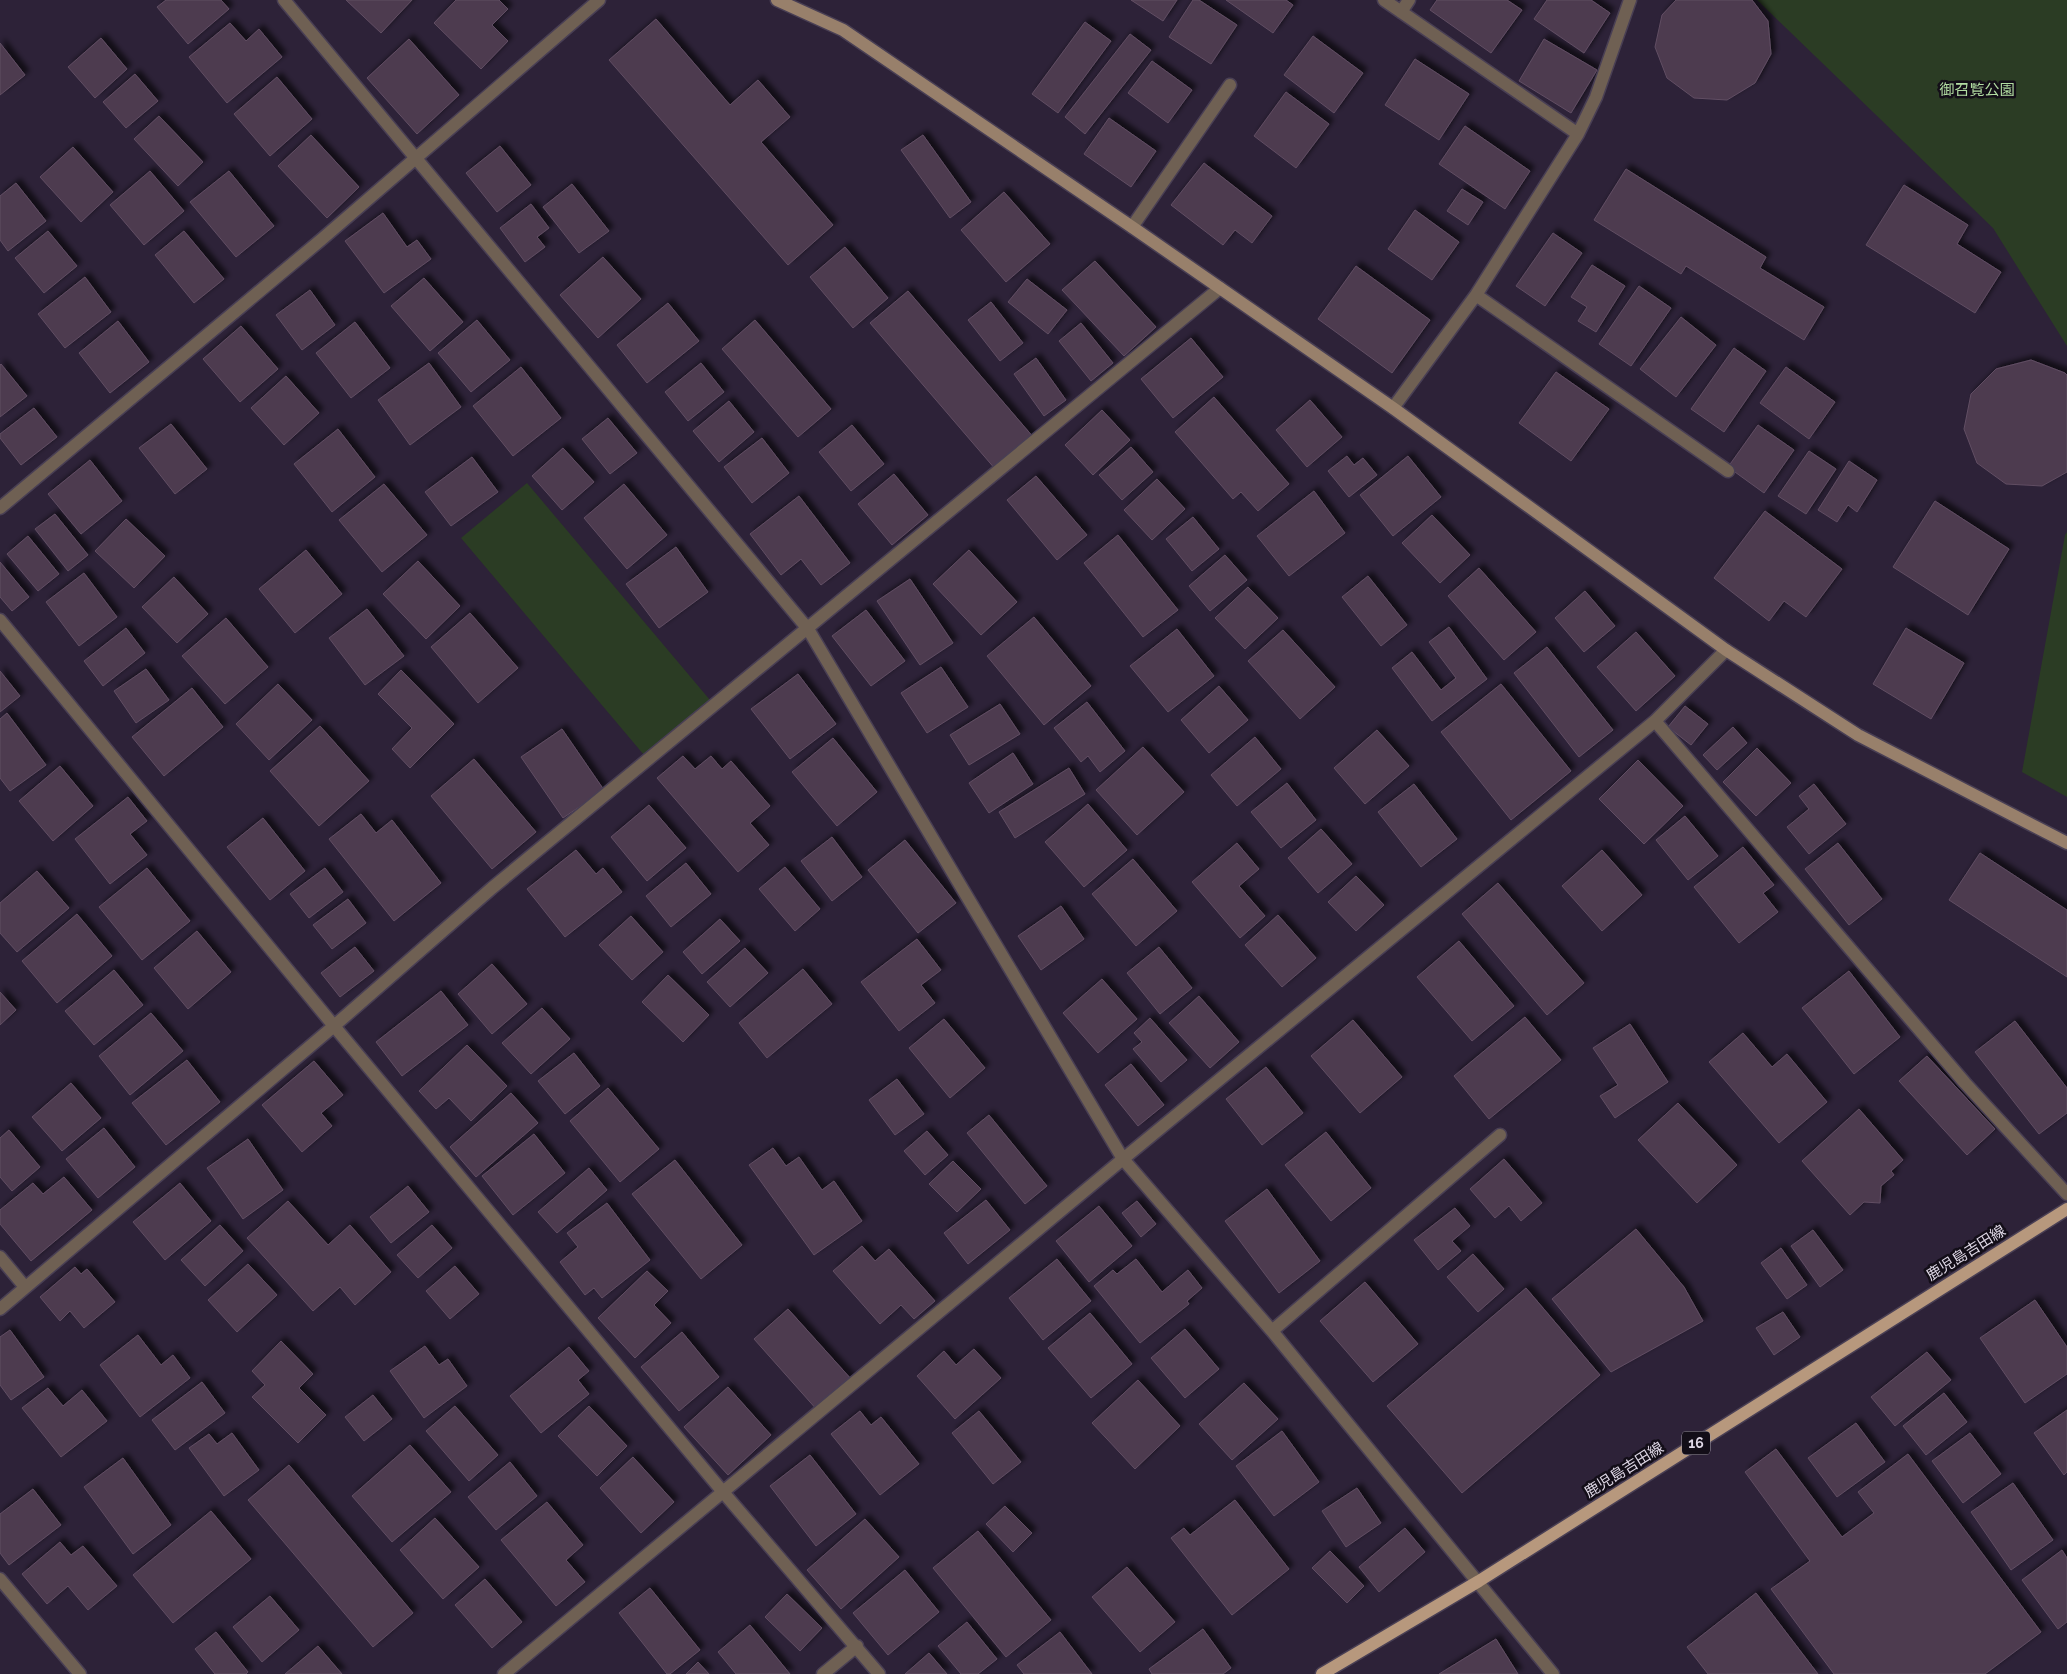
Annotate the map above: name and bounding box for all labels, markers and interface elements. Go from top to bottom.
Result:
park label: 御召覧公園 [1939,81,2015,99]
street label: 鹿児島吉田線 [1923,1222,2009,1284]
road number: 16 [1682,1432,1710,1455]
street label: 鹿児島吉田線 [1581,1439,1667,1501]

